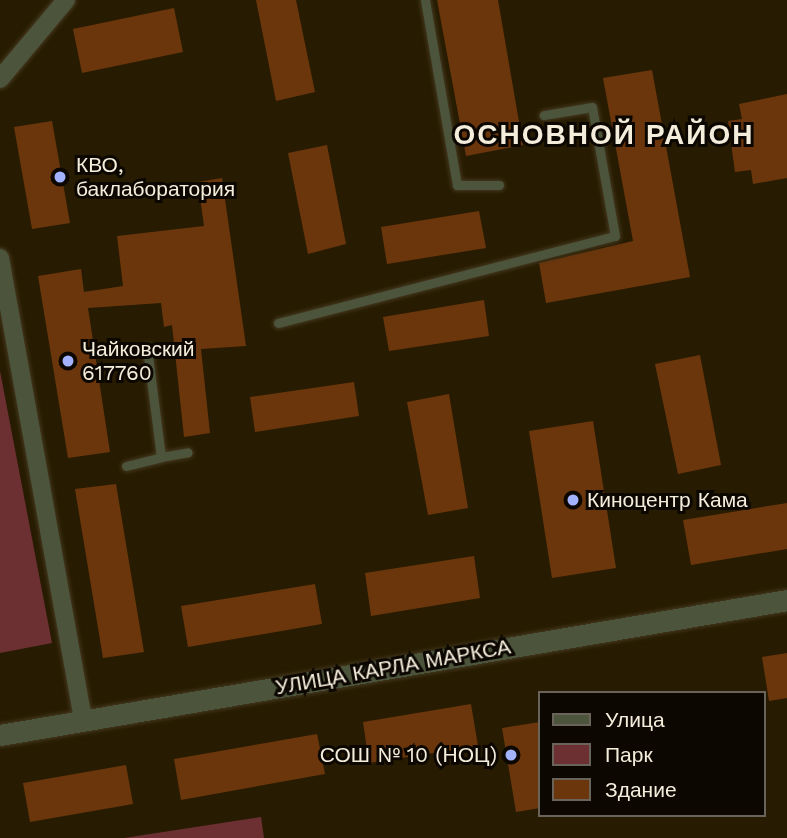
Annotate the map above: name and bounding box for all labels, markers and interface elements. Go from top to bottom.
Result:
district label: ОСНОВНОЙ РАЙОН [455,118,753,152]
place label: КВО, баклаборатория [76,152,235,202]
marker: КВО, баклаборатория [50,167,70,187]
place label: Чайковский 617760 [82,336,195,386]
marker: Чайковский 617760 [60,353,76,369]
place label: Киноцентр Кама [587,487,748,513]
marker: Киноцентр Кама [565,492,581,508]
street label: УЛИЦА КАРЛА МАРКСА [273,634,513,700]
legend [538,691,766,817]
text: Улица [605,707,665,732]
place label: СОШ № 10 (НОЦ) [319,742,497,768]
text: Парк [605,742,653,767]
marker: СОШ № 10 (НОЦ) [503,747,519,763]
text: Здание [605,777,677,802]

